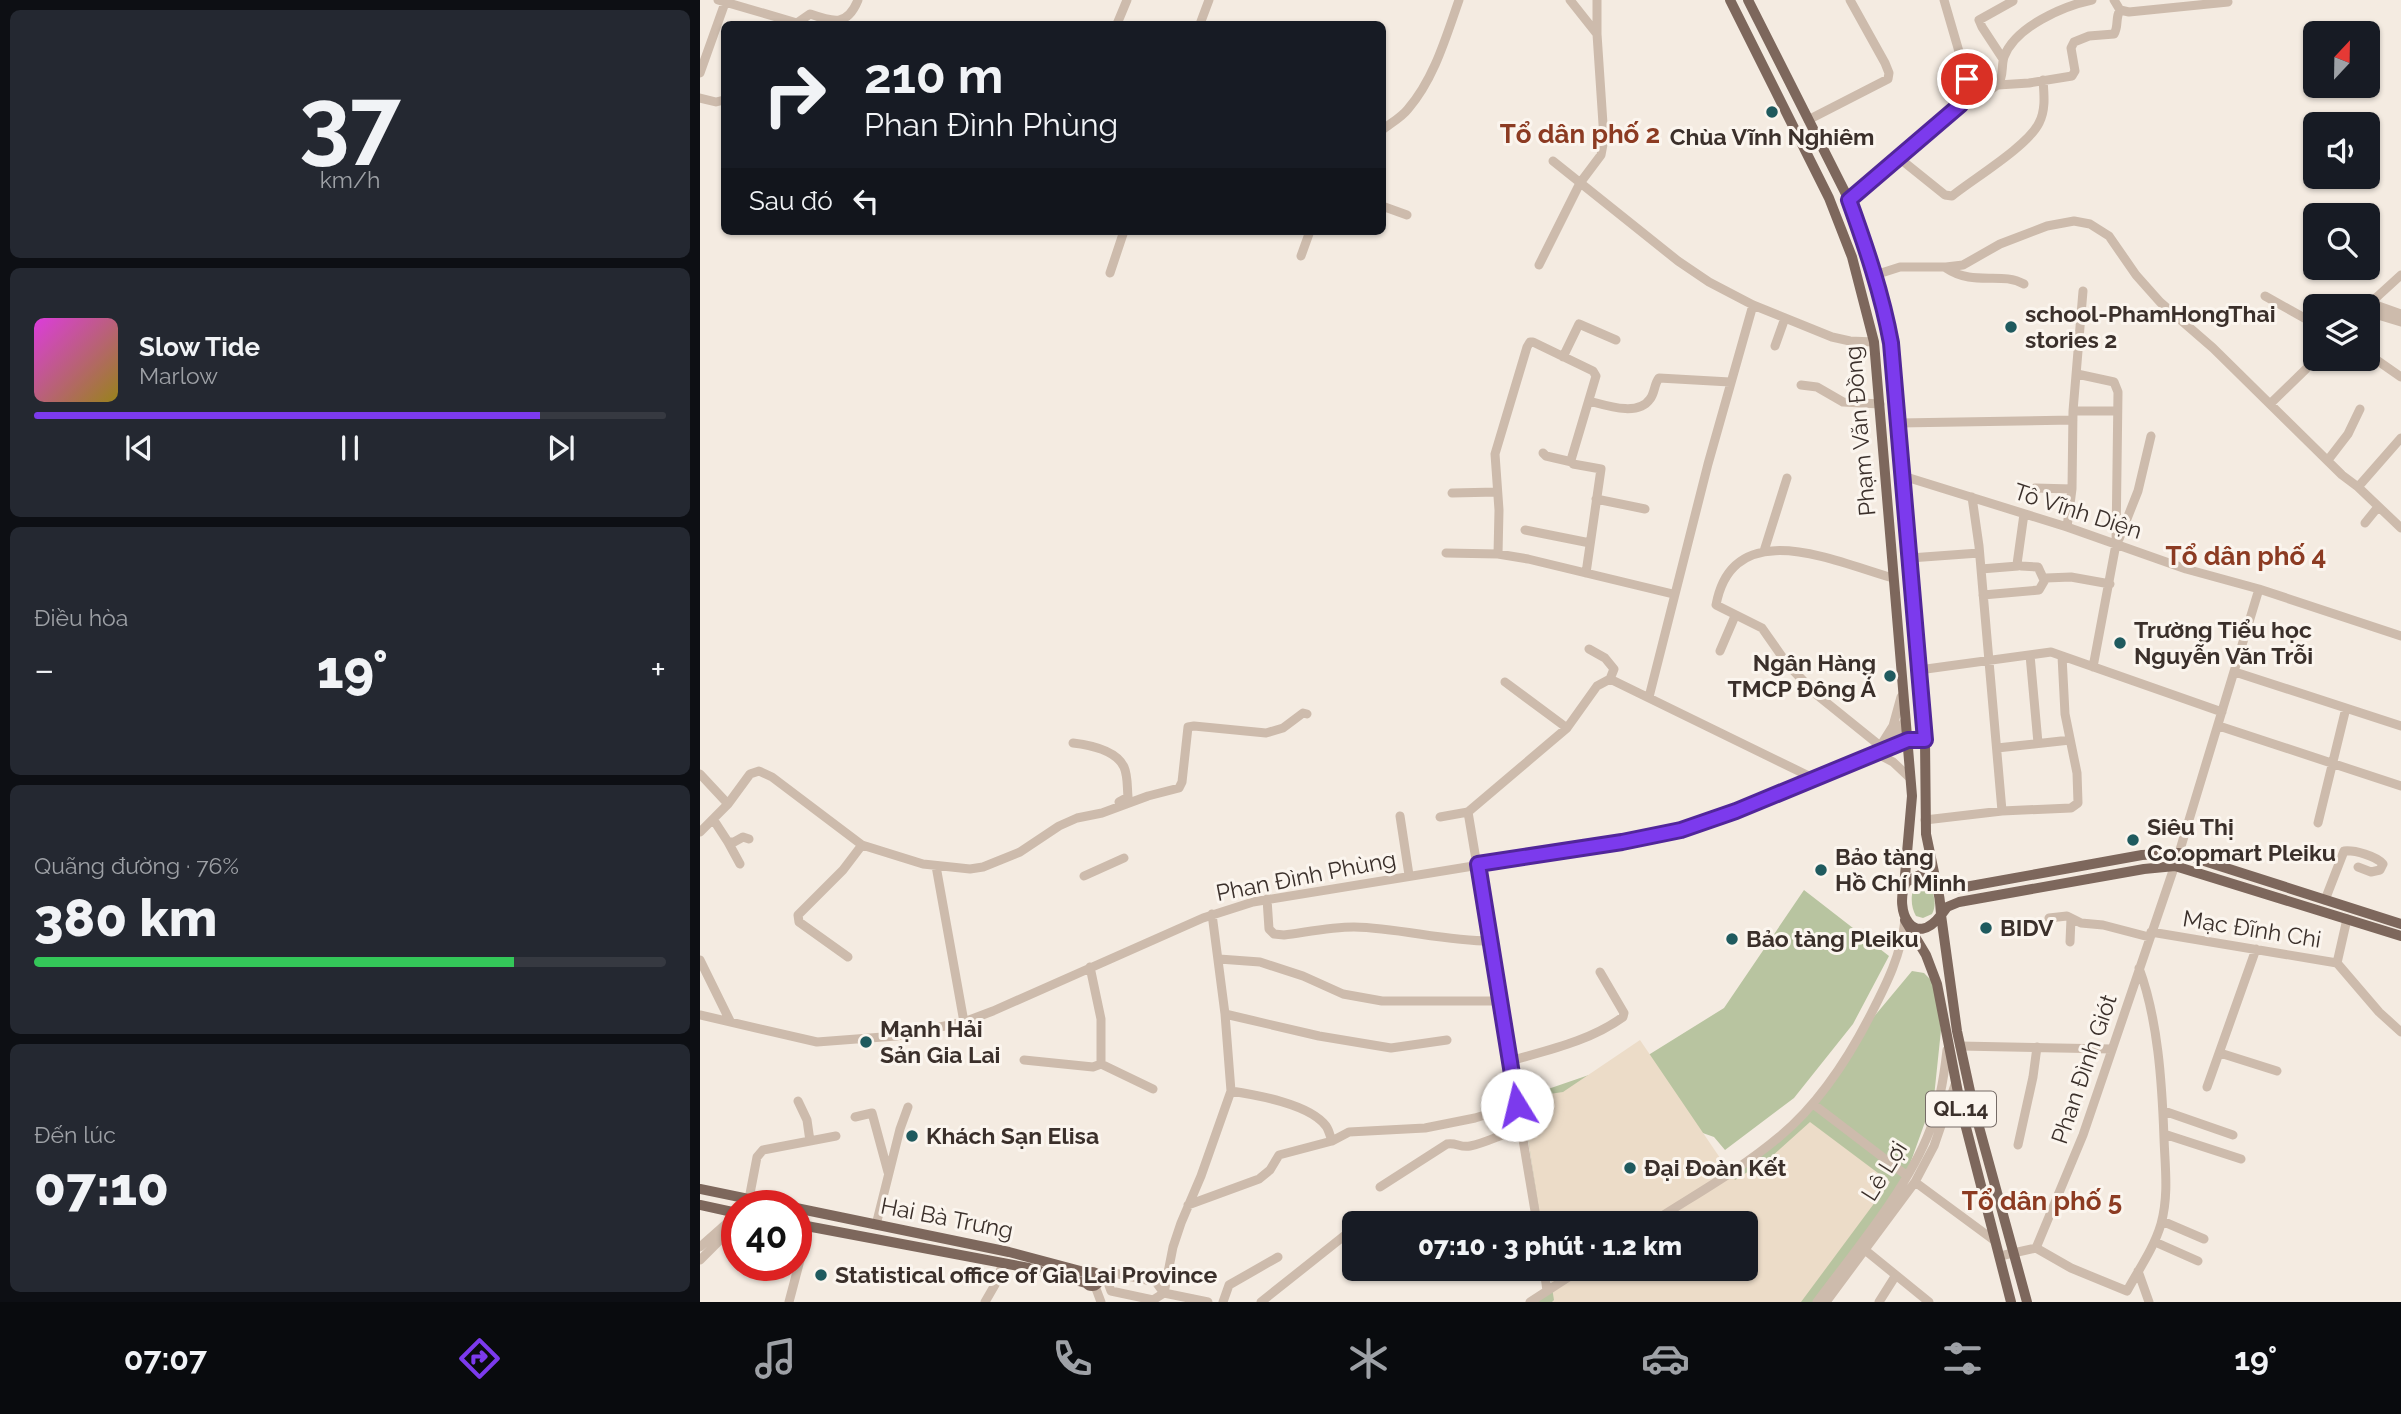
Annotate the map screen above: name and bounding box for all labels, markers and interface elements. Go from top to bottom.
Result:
north arrow [2303,21,2380,98]
map controls [2303,21,2380,371]
text: 210 m [864,47,1003,104]
icon: right [749,49,840,140]
pin [1937,49,1997,109]
icon: arrive [1948,60,1986,98]
text: 37 [299,67,401,174]
marker: Chùa Vĩnh Nghiêm [1764,104,1780,120]
text: Phan Đình Phùng [864,106,1118,143]
button: sound [2303,112,2380,189]
district label: Tổ dân phố 2 [1500,119,1660,149]
place label: Chùa Vĩnh Nghiêm [1670,123,1874,150]
text: km/h [320,166,380,193]
icon: left [847,182,885,220]
text: Sau đó [749,186,833,216]
button: search [2303,203,2380,280]
button: layers [2303,294,2380,371]
place label: school-PhamHongThai stories 2 [2025,300,2276,353]
marker: school-PhamHongThai stories 2 [2003,319,2019,335]
text: Slow Tide [139,332,260,362]
street label: Phạm Văn Đồng [1839,345,1880,517]
text: Marlow [139,362,218,389]
icon: previous [120,429,158,467]
icon: pause [331,429,369,467]
icon: next [542,429,580,467]
street label: Tô Vĩnh Diện [2011,477,2145,544]
district label: Tổ dân phố 4 [2166,541,2326,571]
text: Điều hòa [34,604,128,631]
place label: Trường Tiểu học Nguyễn Văn Trỗi [2134,616,2313,669]
marker: Trường Tiểu học Nguyễn Văn Trỗi [2112,635,2128,651]
text: 19° [317,639,388,700]
text: − [34,647,54,692]
text: + [650,647,666,692]
place label: Ngân Hàng TMCP Đông Á [1728,649,1877,702]
marker: Ngân Hàng TMCP Đông Á [1882,668,1898,684]
place label: Siêu Thị Co.opmart Pleiku [2147,813,2336,866]
marker: Siêu Thị Co.opmart Pleiku [2125,832,2141,848]
place label: Bảo tàng Hồ Chí Minh [1835,843,1966,896]
street label: Phan Đình Phùng [1214,845,1398,906]
text: Quãng đường · 76% [34,852,239,879]
marker: Bảo tàng Hồ Chí Minh [1813,862,1829,878]
text: 380 km [34,887,217,948]
street label: Mạc Đĩnh Chi [2181,904,2323,953]
place label: BIDV [2000,914,2054,941]
marker: BIDV [1978,920,1994,936]
place label: Bảo tàng Pleiku [1746,925,1919,952]
marker: Bảo tàng Pleiku [1724,931,1740,947]
street label: Phan Đình Giót [2045,990,2122,1147]
place label: Mạnh Hải Sản Gia Lai [880,1015,1000,1068]
marker: Mạnh Hải Sản Gia Lai [858,1034,874,1050]
position arrow [1480,1068,1554,1142]
road number: QL.14 [1926,1092,1996,1126]
text: Đến lúc [34,1121,116,1148]
place label: Khách Sạn Elisa [926,1122,1099,1149]
marker: Khách Sạn Elisa [904,1128,920,1144]
street label: Lê Lợi [1855,1136,1912,1205]
place label: Đại Đoàn Kết [1644,1154,1786,1181]
text: 07:10 [34,1156,169,1217]
marker: Đại Đoàn Kết [1622,1160,1638,1176]
district label: Tổ dân phố 5 [1962,1186,2122,1216]
speed limit sign: 40 [721,1190,812,1281]
street label: Hai Bà Trưng [878,1191,1016,1244]
text: 07:10 · 3 phút · 1.2 km [1418,1231,1682,1261]
place label: Statistical office of Gia Lai Province [835,1261,1217,1288]
marker: Statistical office of Gia Lai Province [813,1267,829,1283]
icon: directions [455,1334,504,1383]
icon: music [751,1334,800,1383]
icon: phone [1048,1334,1097,1383]
icon: climate [1344,1334,1393,1383]
icon: car [1641,1334,1690,1383]
icon: filters [1938,1334,1987,1383]
text: 07:07 [124,1340,207,1377]
text: 19° [2234,1340,2277,1377]

